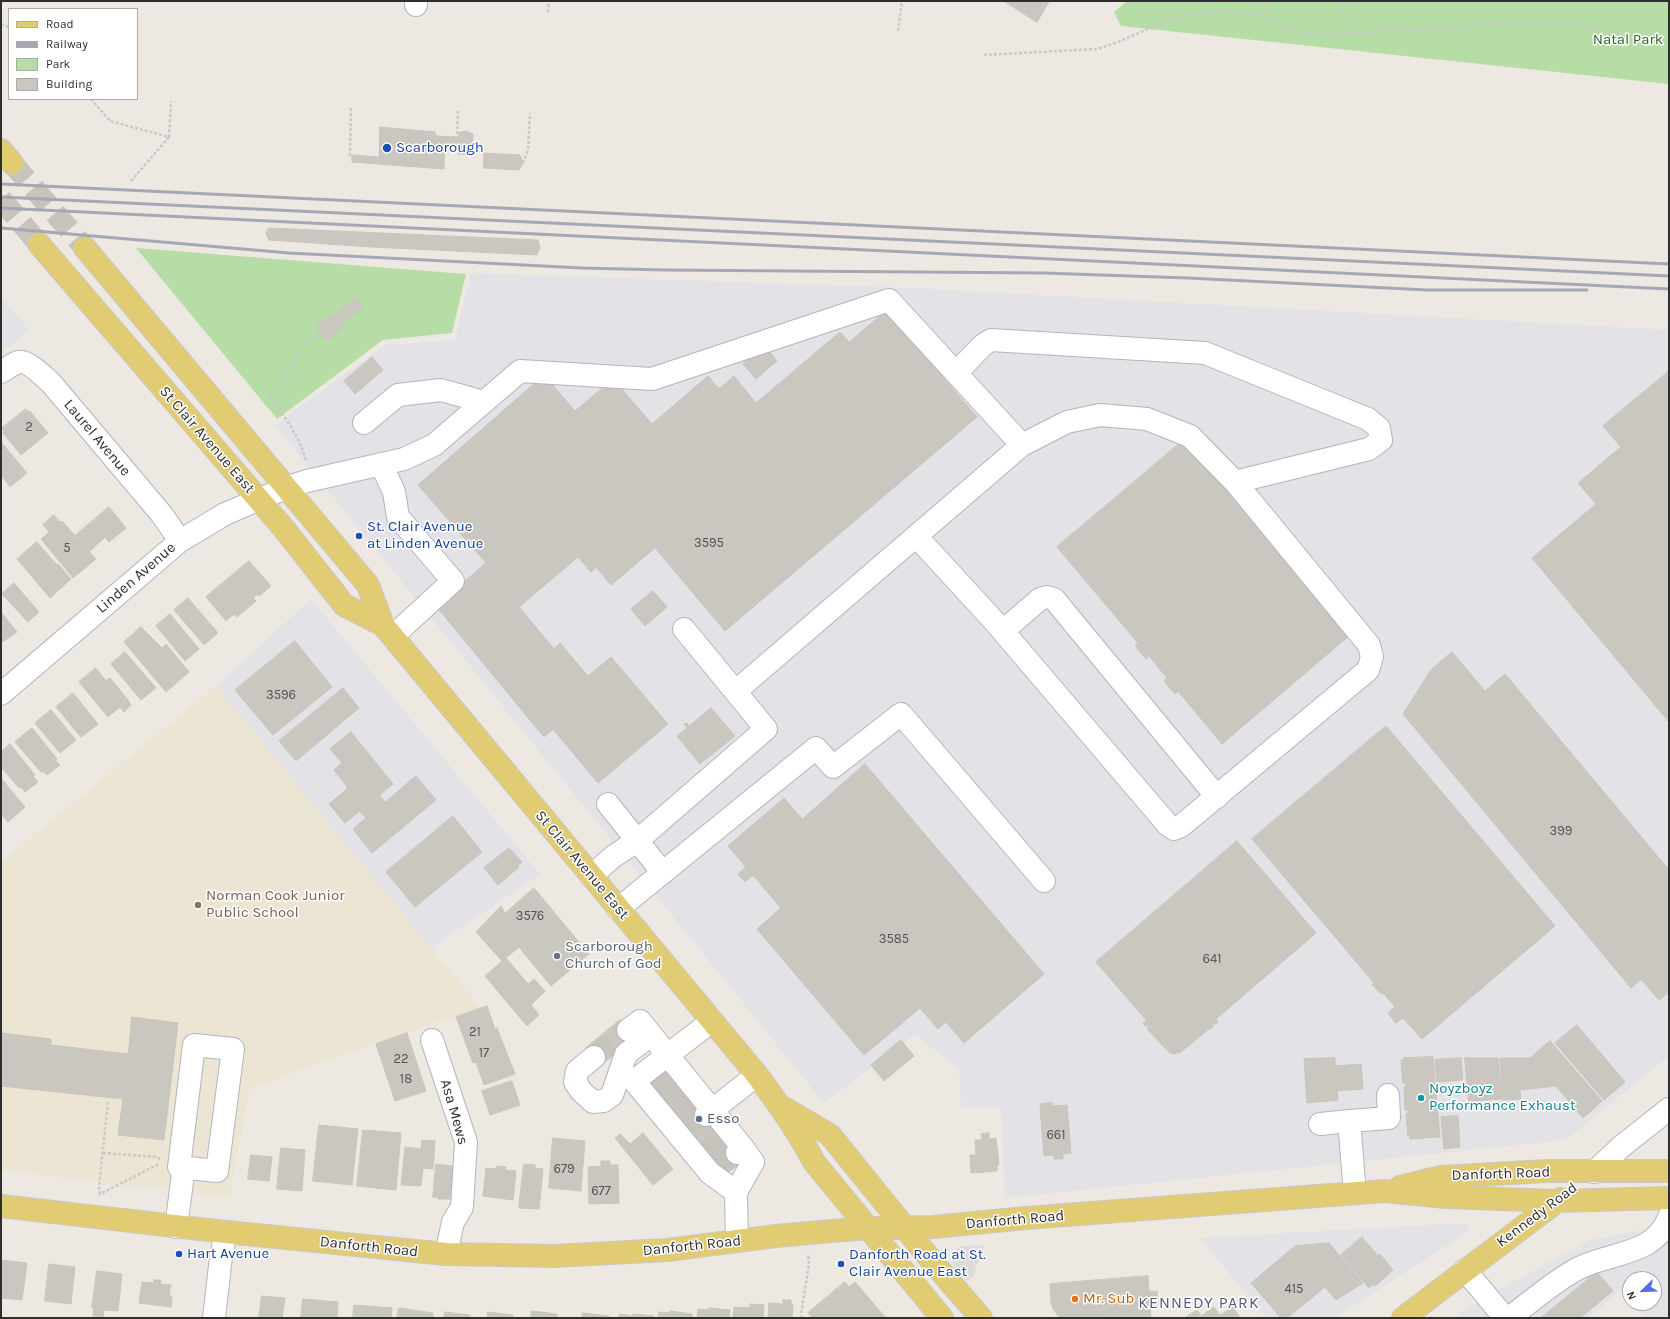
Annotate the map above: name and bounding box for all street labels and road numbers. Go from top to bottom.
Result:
street label: St Clair Avenue East [155,383,259,497]
street label: Laurel Avenue [60,396,134,480]
street label: Linden Avenue [93,539,179,617]
street label: St Clair Avenue East [531,807,633,923]
street label: Asa Mews [436,1077,472,1147]
street label: Danforth Road [1451,1163,1551,1185]
street label: Kennedy Road [1493,1179,1581,1251]
street label: Danforth Road [965,1207,1065,1233]
street label: Danforth Road [642,1232,742,1260]
street label: Danforth Road [319,1233,419,1261]

